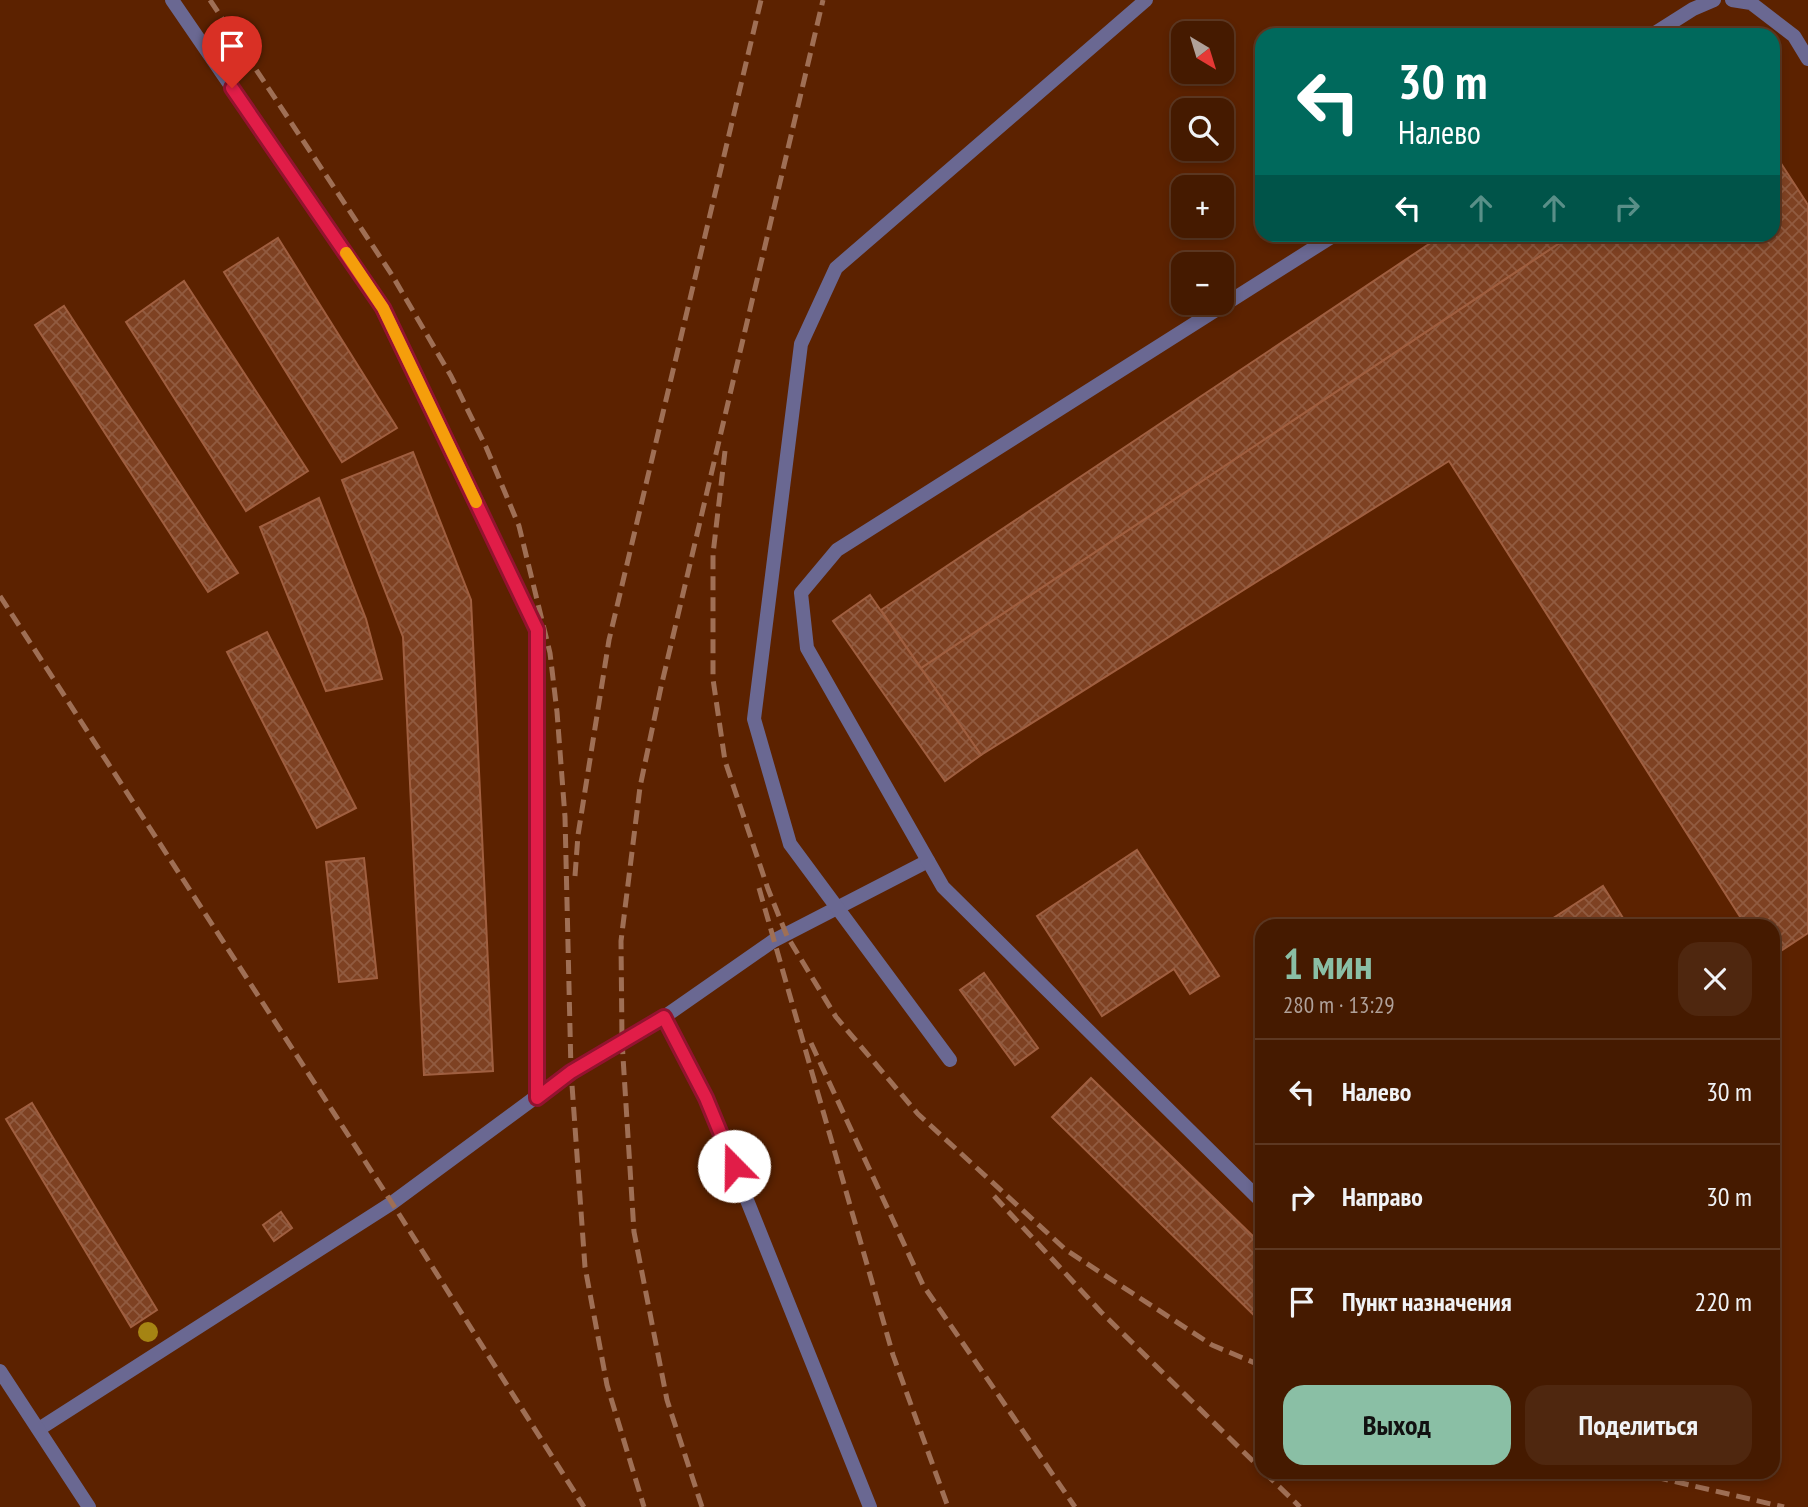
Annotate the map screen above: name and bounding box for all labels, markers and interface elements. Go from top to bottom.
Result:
pin [202,16,262,88]
north arrow [1171,21,1234,84]
map controls [1171,21,1234,315]
icon: arrive [213,27,251,65]
text: 30 m [1398,49,1487,113]
icon: left [1283,56,1374,147]
button: search [1171,98,1234,161]
text: Налево [1398,111,1481,153]
button: + [1171,175,1234,238]
icon: left [1389,189,1427,227]
icon: ahead [1462,189,1500,227]
icon: ahead [1535,189,1573,227]
icon: right [1608,189,1646,227]
button: − [1171,252,1234,315]
text: 1 мин [1283,936,1373,991]
button: close [1678,942,1752,1016]
text: 280 m · 13:29 [1283,990,1395,1019]
icon: left [1283,1073,1321,1111]
text: Налево [1342,1075,1411,1108]
text: 30 m [1706,1075,1752,1108]
position arrow [697,1129,771,1203]
icon: right [1283,1178,1321,1216]
text: Направо [1342,1180,1423,1213]
text: 30 m [1706,1180,1752,1213]
icon: arrive [1283,1283,1321,1321]
text: Пункт назначения [1342,1285,1512,1318]
text: 220 m [1694,1285,1752,1318]
button: Выход [1283,1385,1511,1465]
button: Поделиться [1525,1385,1752,1465]

